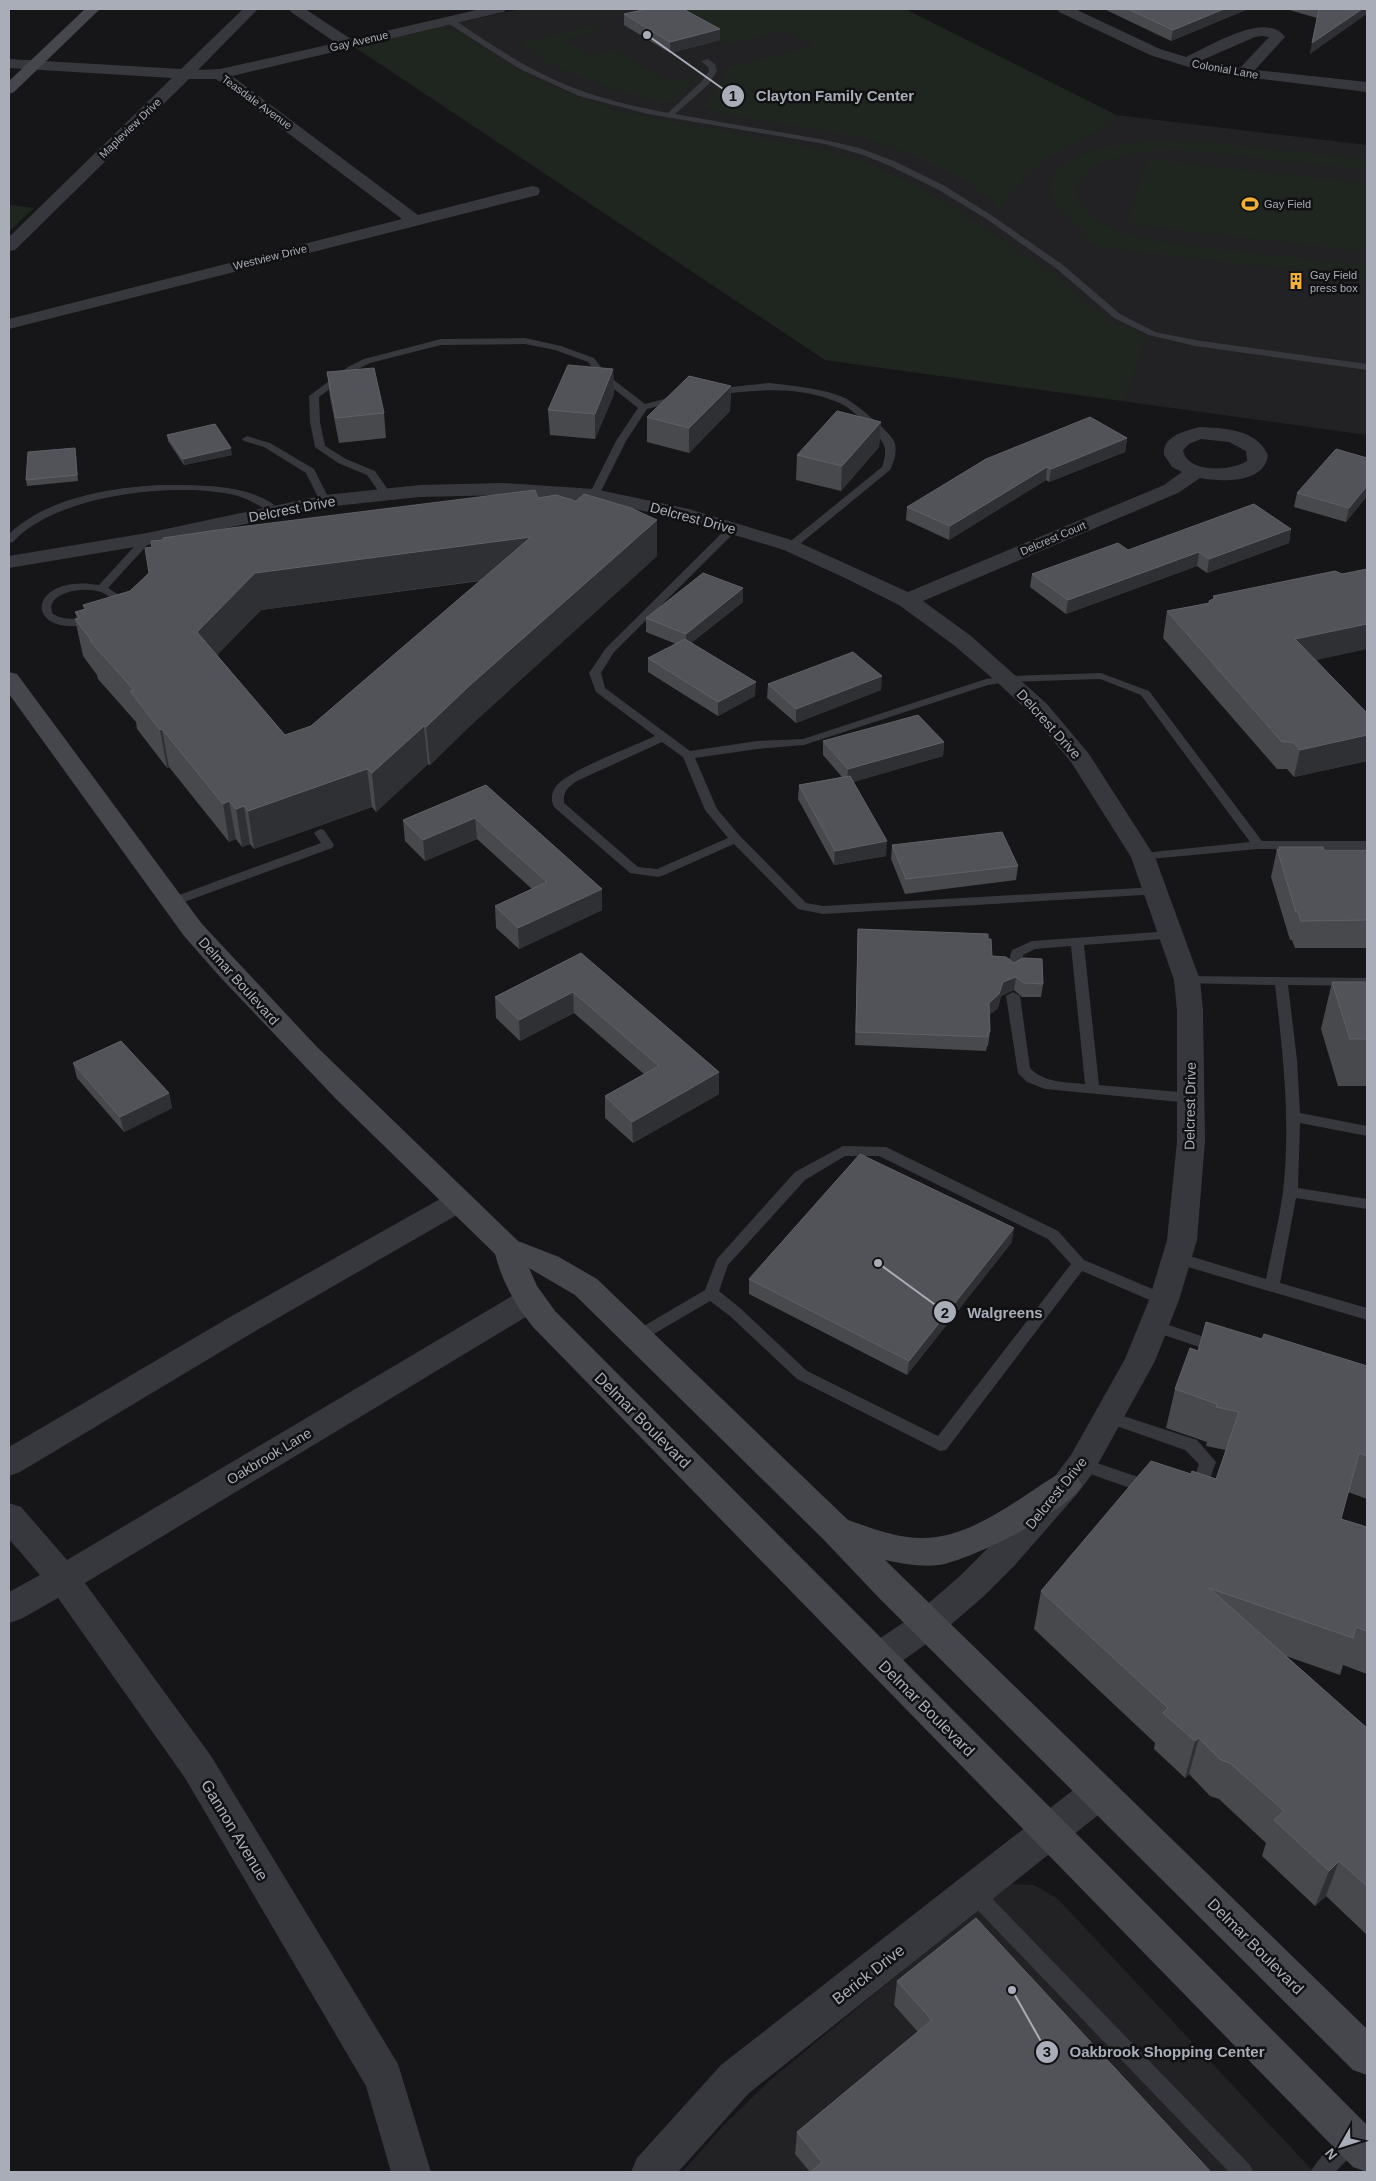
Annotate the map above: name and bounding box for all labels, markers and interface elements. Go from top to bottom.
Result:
street label: Gay Avenue [329,28,389,54]
street label: Colonial Lane [1191,57,1259,81]
street label: Teasdale Avenue [220,73,294,131]
callout: Clayton Family Center [721,81,924,111]
text: 1 [729,87,737,104]
text: Clayton Family Center [756,87,914,104]
street label: Mapleview Drive [97,96,163,160]
sports icon: Gay Field [1240,194,1260,214]
place label: Gay Field [1264,198,1311,210]
street label: Westview Drive [232,242,308,272]
place label: Gay Field press box [1310,269,1358,294]
building icon: Gay Field press box [1286,271,1306,291]
street label: Delcrest Drive [247,493,337,525]
street label: Delcrest Drive [648,499,738,537]
street label: Delcrest Court [1018,519,1088,557]
street label: Delcrest Drive [1014,686,1084,762]
street label: Delmar Boulevard [196,934,282,1028]
street label: Delcrest Drive [1181,1062,1199,1150]
callout: Walgreens [932,1297,1053,1327]
text: 2 [941,1304,949,1321]
text: Walgreens [967,1304,1043,1321]
street label: Delmar Boulevard [591,1369,694,1472]
street label: Oakbrook Lane [224,1424,314,1488]
street label: Delcrest Drive [1022,1454,1090,1532]
street label: Delmar Boulevard [875,1657,978,1760]
street label: Gannon Avenue [198,1777,271,1884]
street label: Delmar Boulevard [1204,1895,1307,1998]
street label: Berick Drive [829,1941,908,2008]
callout: Oakbrook Shopping Center [1034,2037,1274,2067]
text: 3 [1043,2043,1051,2060]
text: Oakbrook Shopping Center [1069,2043,1265,2060]
north arrow [1316,2121,1366,2171]
text: N [1321,2145,1340,2163]

